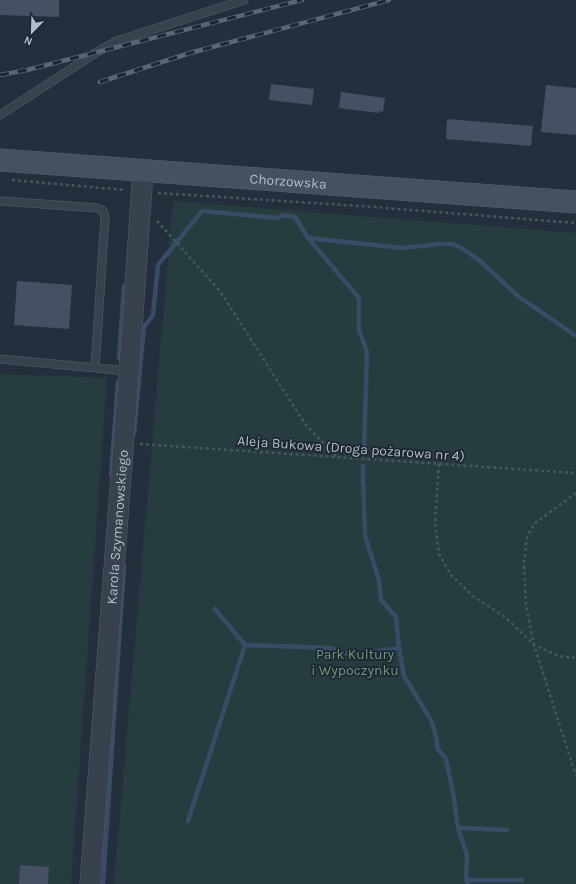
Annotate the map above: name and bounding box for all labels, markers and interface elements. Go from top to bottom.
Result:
north arrow [12,12,52,52]
text: N [22,33,34,48]
street label: Chorzowska [249,170,327,193]
street label: Aleja Bukowa (Droga pożarowa nr 4) [237,432,465,465]
street label: Karola Szymanowskiego [103,449,132,605]
park label: Park Kultury i Wypoczynku [311,646,399,679]

